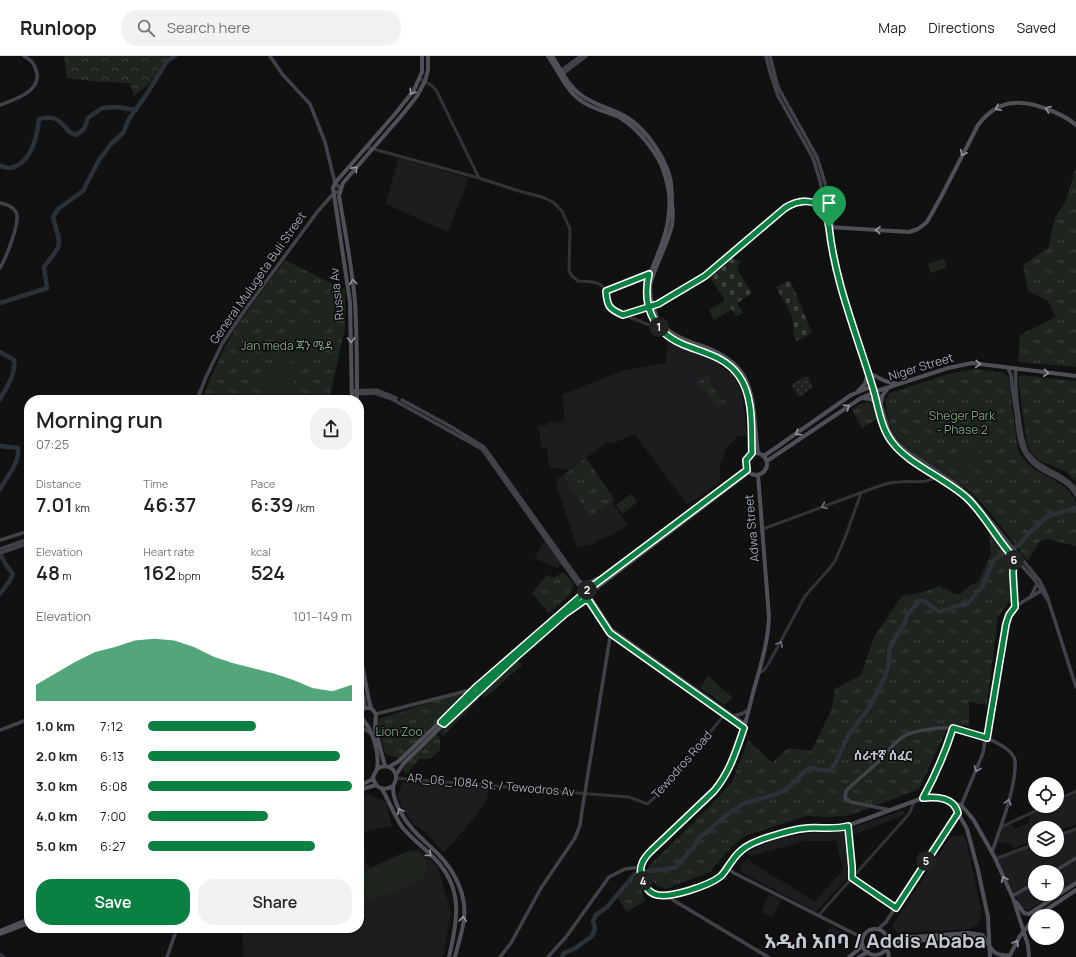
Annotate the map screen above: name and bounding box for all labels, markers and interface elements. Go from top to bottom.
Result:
search box [121,10,401,46]
text: Runloop [20,15,97,41]
icon: search [135,17,157,39]
text: Search here [167,17,250,38]
text: Map [878,18,906,37]
text: Directions [928,18,995,37]
text: Saved [1017,18,1056,37]
one-way arrow [410,88,417,95]
one-way arrow [995,104,1002,111]
one-way arrow [1044,105,1051,113]
one-way arrow [960,149,968,156]
one-way arrow [350,166,358,174]
pin [812,186,846,227]
icon: arrive [818,192,840,214]
street label: General Mulugeta Buli Street [205,208,310,347]
one-way arrow [875,225,881,234]
street label: Russia Av [325,267,348,321]
one-way arrow [348,279,357,285]
pin: 1 [649,317,669,337]
text: 1 [657,319,661,334]
park label: Jan meda ጃን ሜዳ [241,337,333,354]
one-way arrow [347,337,355,343]
street label: Niger Street [886,349,956,384]
one-way arrow [975,359,981,368]
one-way arrow [1043,368,1049,377]
one-way arrow [843,404,850,412]
text: Morning run [36,405,163,435]
park label: Sheger Park - Phase 2 [929,407,996,438]
button: share [310,408,352,450]
one-way arrow [795,428,802,435]
text: 07:25 [36,435,69,453]
text: Distance [36,476,81,491]
text: Time [143,476,168,491]
text: Pace [251,476,276,491]
text: 7.01 [36,491,73,518]
text: 46:37 [143,491,196,518]
text: 6:39 [251,491,294,518]
street label: Adwa Street [740,493,763,563]
text: km [73,500,90,515]
text: /km [294,500,315,515]
one-way arrow [820,502,827,510]
text: Elevation [36,544,82,559]
text: Heart rate [143,544,194,559]
text: kcal [251,544,271,559]
pin: 6 [1004,550,1024,570]
text: 6 [1011,552,1017,567]
text: 48 [36,559,60,586]
text: 162 [143,559,176,586]
text: 524 [251,559,285,586]
text: m [60,568,72,583]
text: bpm [176,568,201,583]
pin: 2 [577,580,597,600]
text: 2 [584,582,590,597]
text: Elevation [36,607,91,625]
text: 101–149 m [293,607,352,625]
one-way arrow [775,640,783,648]
text: 1.0 km [36,717,75,735]
text: 7:12 [100,717,123,735]
park label: Lion Zoo [375,723,423,740]
street label: Tewodros Road [647,727,716,802]
district label: ሰራተኛ ሰፈር [854,746,913,764]
text: 2.0 km [36,747,78,765]
text: 6:13 [100,747,124,765]
one-way arrow [974,764,982,772]
street label: AR_06_1084 St. / Tewodros Av [407,769,576,800]
text: 3.0 km [36,777,77,795]
text: 6:08 [100,777,127,795]
map controls [1028,777,1064,945]
button: locate [1028,777,1064,813]
one-way arrow [1003,799,1012,806]
text: 4.0 km [36,807,77,825]
text: 7:00 [100,807,126,825]
one-way arrow [397,808,405,815]
button: layers [1028,821,1064,857]
text: 5.0 km [36,837,77,855]
text: 6:27 [100,837,126,855]
one-way arrow [424,849,432,856]
pin: 5 [916,851,936,871]
text: 5 [923,853,929,868]
button: + [1028,865,1064,901]
pin: 4 [633,871,653,891]
text: 4 [640,873,646,888]
one-way arrow [1001,875,1009,883]
button: Save [36,879,190,925]
button: Share [198,879,352,925]
button: − [1028,909,1064,945]
one-way arrow [459,916,468,922]
district label: አዲስ አበባ / Addis Ababa [764,927,986,954]
one-way arrow [1012,940,1019,947]

